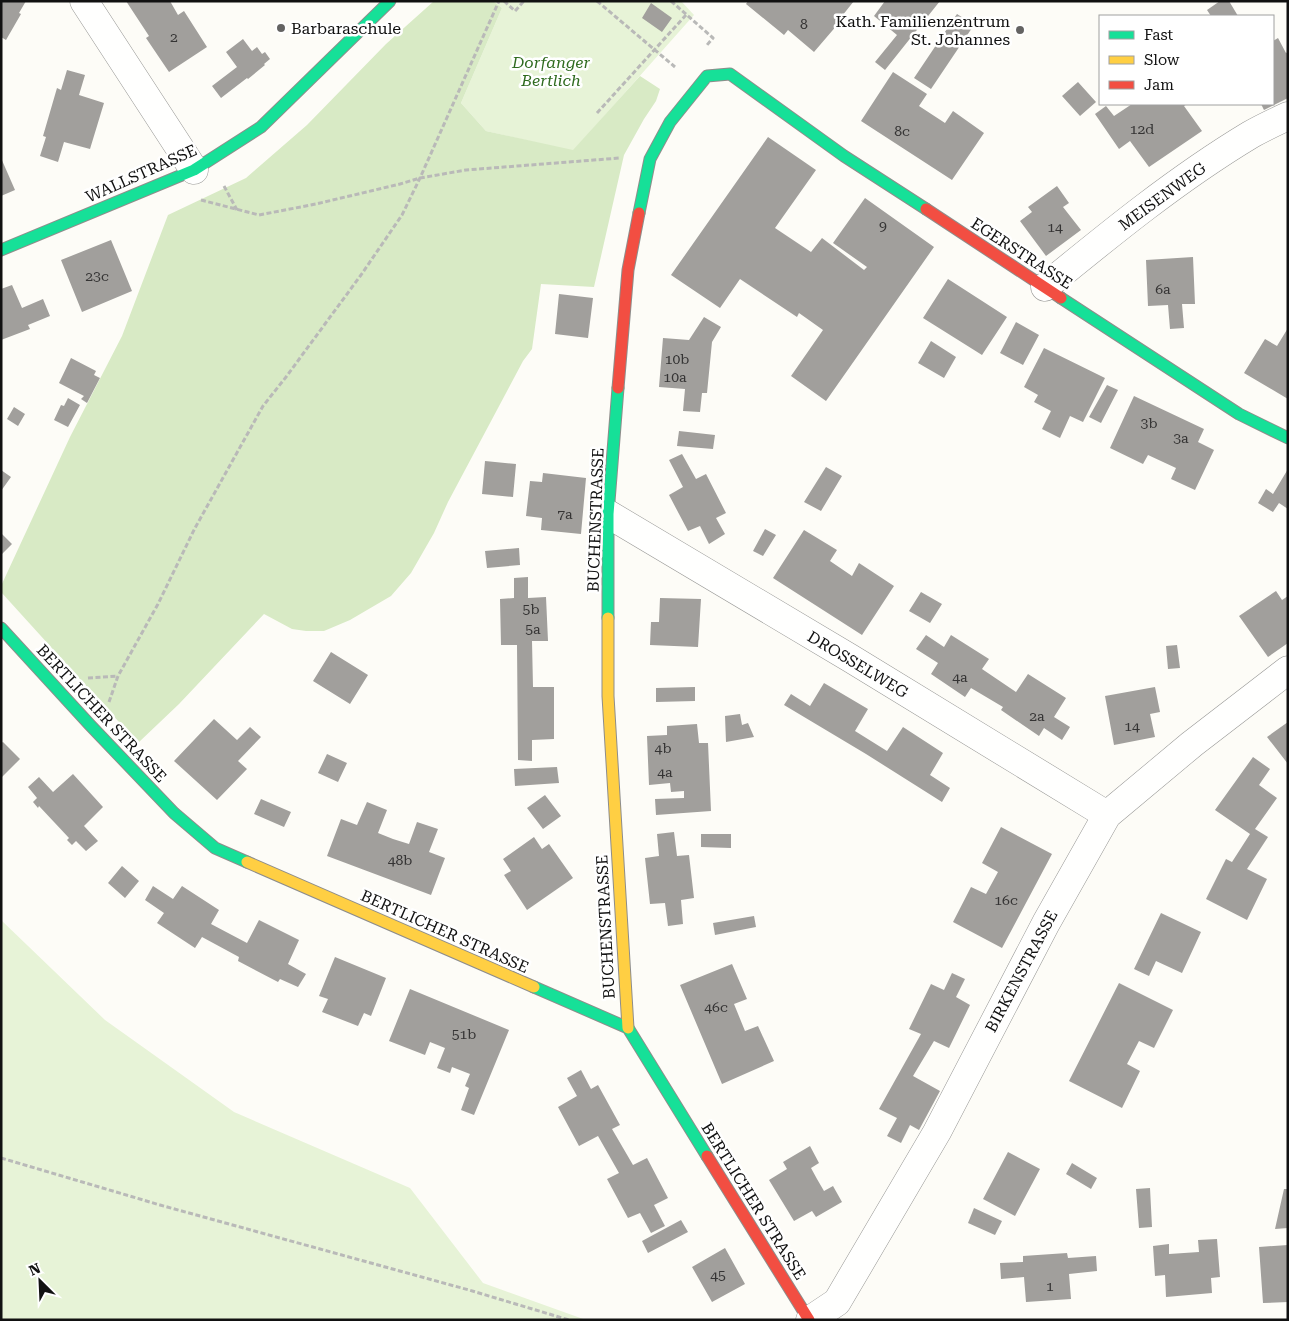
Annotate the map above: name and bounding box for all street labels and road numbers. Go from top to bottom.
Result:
street label: WALLSTRASSE [83,140,200,207]
street label: MEISENWEG [1115,158,1210,234]
street label: EGERSTRASSE [967,214,1076,293]
street label: BUCHENSTRASSE [583,448,608,593]
street label: DROSSELWEG [804,627,912,702]
street label: BERTLICHER STRASSE [33,640,171,786]
street label: BUCHENSTRASSE [592,854,619,1000]
street label: BERTLICHER STRASSE [358,886,532,977]
street label: BIRKENSTRASSE [981,907,1062,1036]
street label: BERTLICHER STRASSE [697,1119,810,1283]

